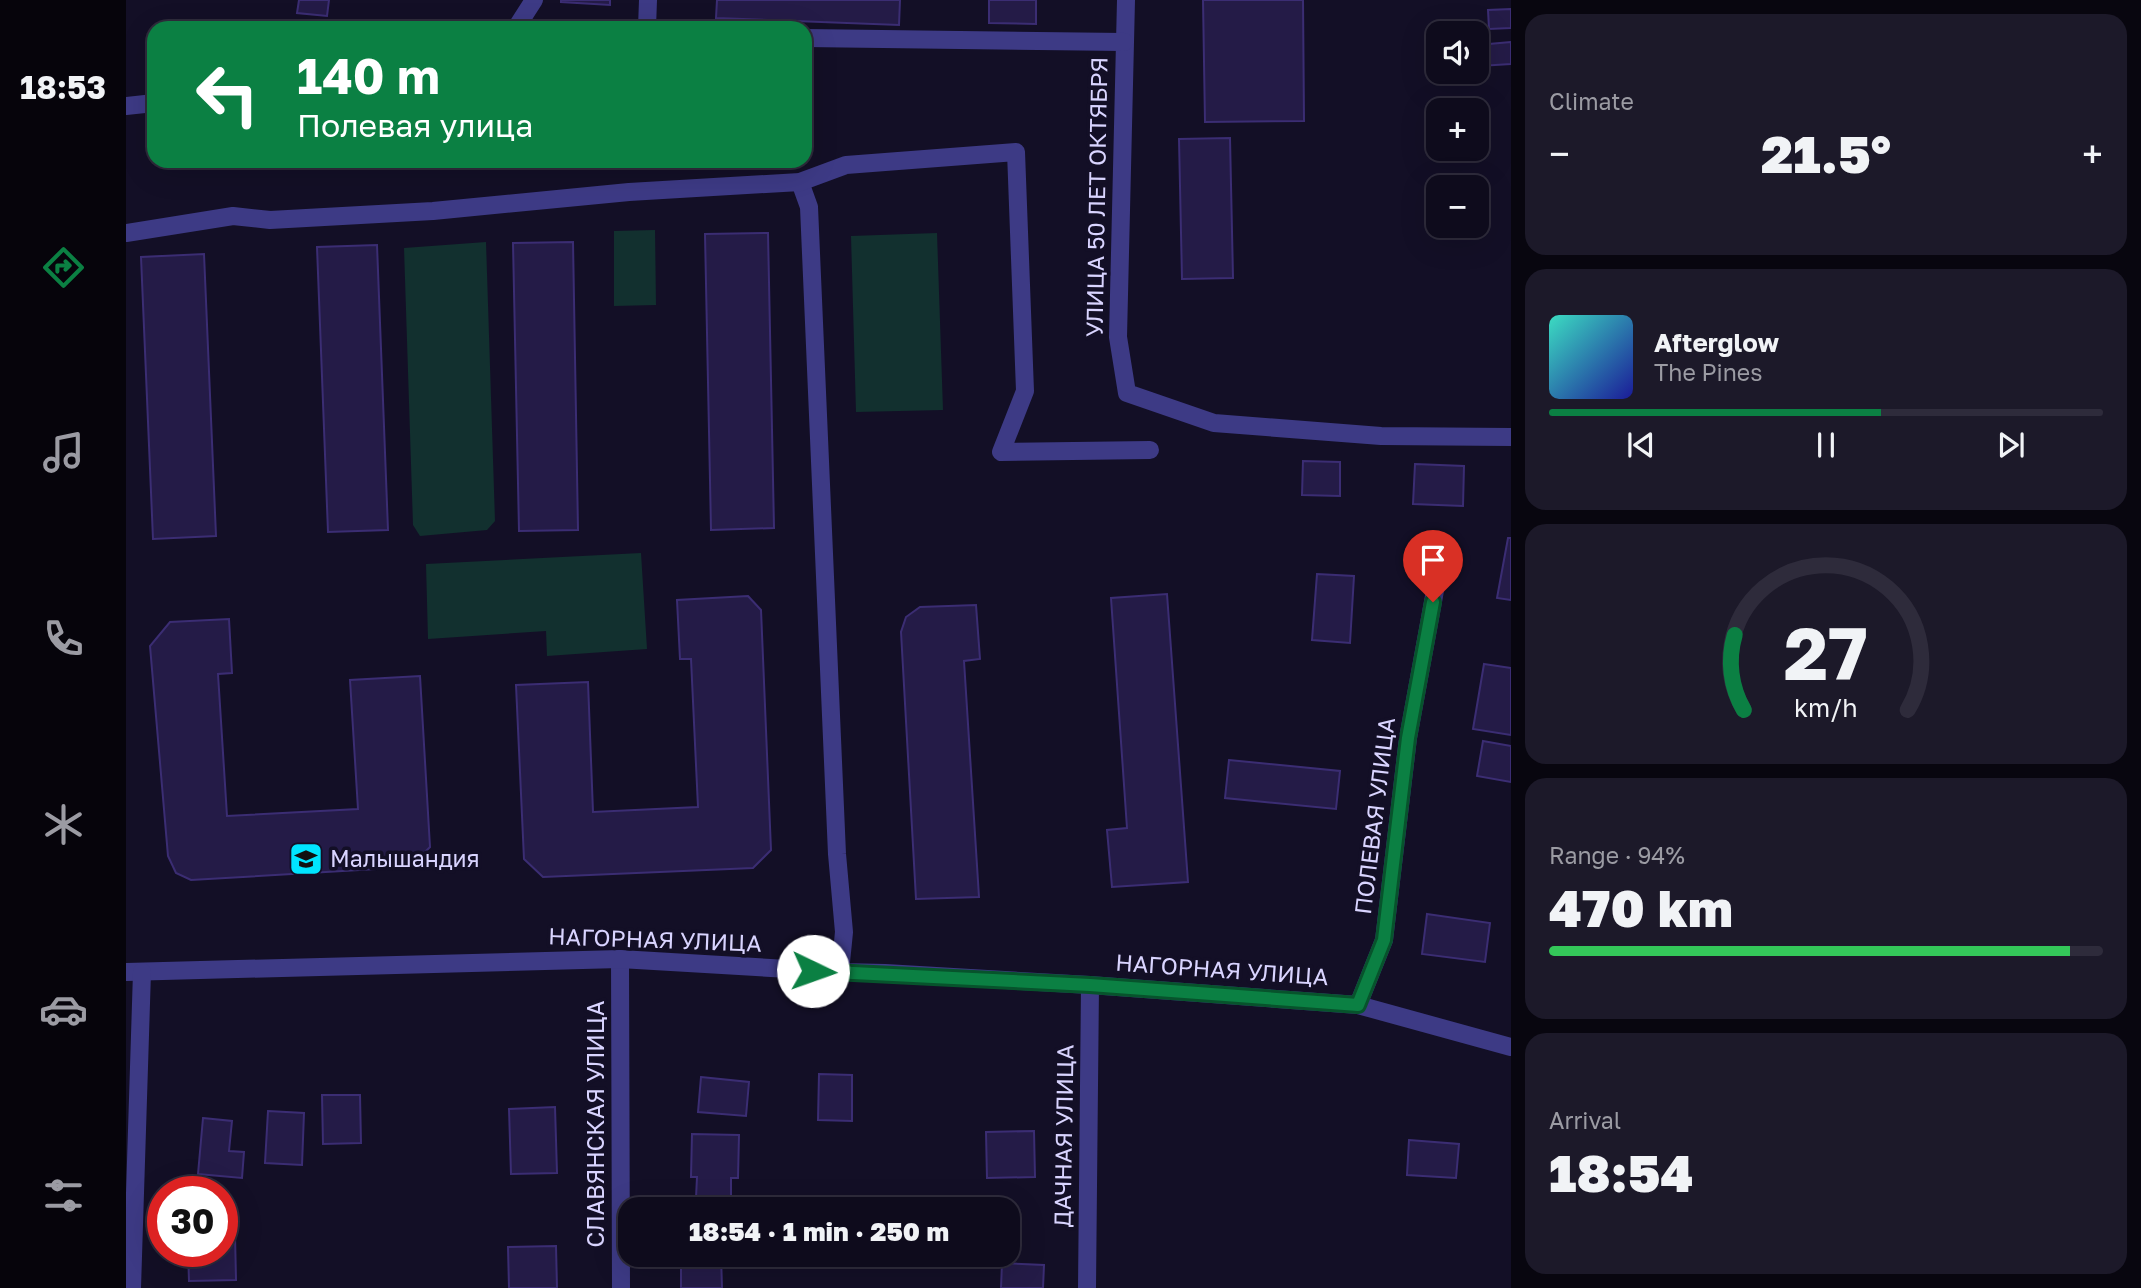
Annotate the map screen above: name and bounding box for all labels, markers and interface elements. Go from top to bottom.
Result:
map controls [1426,21,1489,238]
button: sound [1426,21,1489,84]
text: 140 m [297,46,440,105]
icon: left [182,49,273,140]
street label: УЛИЦА 50 ЛЕТ ОКТЯБРЯ [1080,57,1112,337]
text: 18:53 [20,68,106,106]
text: Climate [1549,87,1634,115]
button: + [1426,98,1489,161]
text: Полевая улица [297,106,533,144]
text: 21.5° [1761,122,1891,184]
text: − [1549,131,1570,176]
text: + [2082,131,2103,176]
button: − [1426,175,1489,238]
icon: directions [39,243,88,292]
text: Afterglow [1654,327,1779,358]
text: The Pines [1654,358,1762,386]
icon: previous [1622,426,1660,464]
icon: pause [1807,426,1845,464]
icon: next [1992,426,2030,464]
icon: music [39,428,88,477]
pin [1403,530,1463,602]
icon: arrive [1414,541,1452,579]
text: 27 [1784,609,1868,696]
icon: phone [39,614,88,663]
text: km/h [1794,692,1858,723]
street label: ПОЛЕВАЯ УЛИЦА [1348,716,1400,916]
icon: climate [39,800,88,849]
school or university icon: Малышандия [287,840,325,878]
text: Range · 94% [1549,841,1685,869]
place label: Малышандия [330,844,480,872]
text: 470 km [1549,876,1733,938]
street label: НАГОРНАЯ УЛИЦА [548,921,762,957]
position arrow [776,934,850,1008]
street label: НАГОРНАЯ УЛИЦА [1115,948,1330,990]
icon: car [39,985,88,1034]
street label: СЛАВЯНСКАЯ УЛИЦА [581,1001,609,1247]
street label: ДАЧНАЯ УЛИЦА [1047,1044,1079,1228]
text: Arrival [1549,1106,1621,1134]
text: 18:54 [1549,1141,1693,1203]
icon: filters [39,1171,88,1220]
speed limit sign: 30 [147,1176,238,1267]
text: 18:54 · 1 min · 250 m [689,1216,949,1247]

